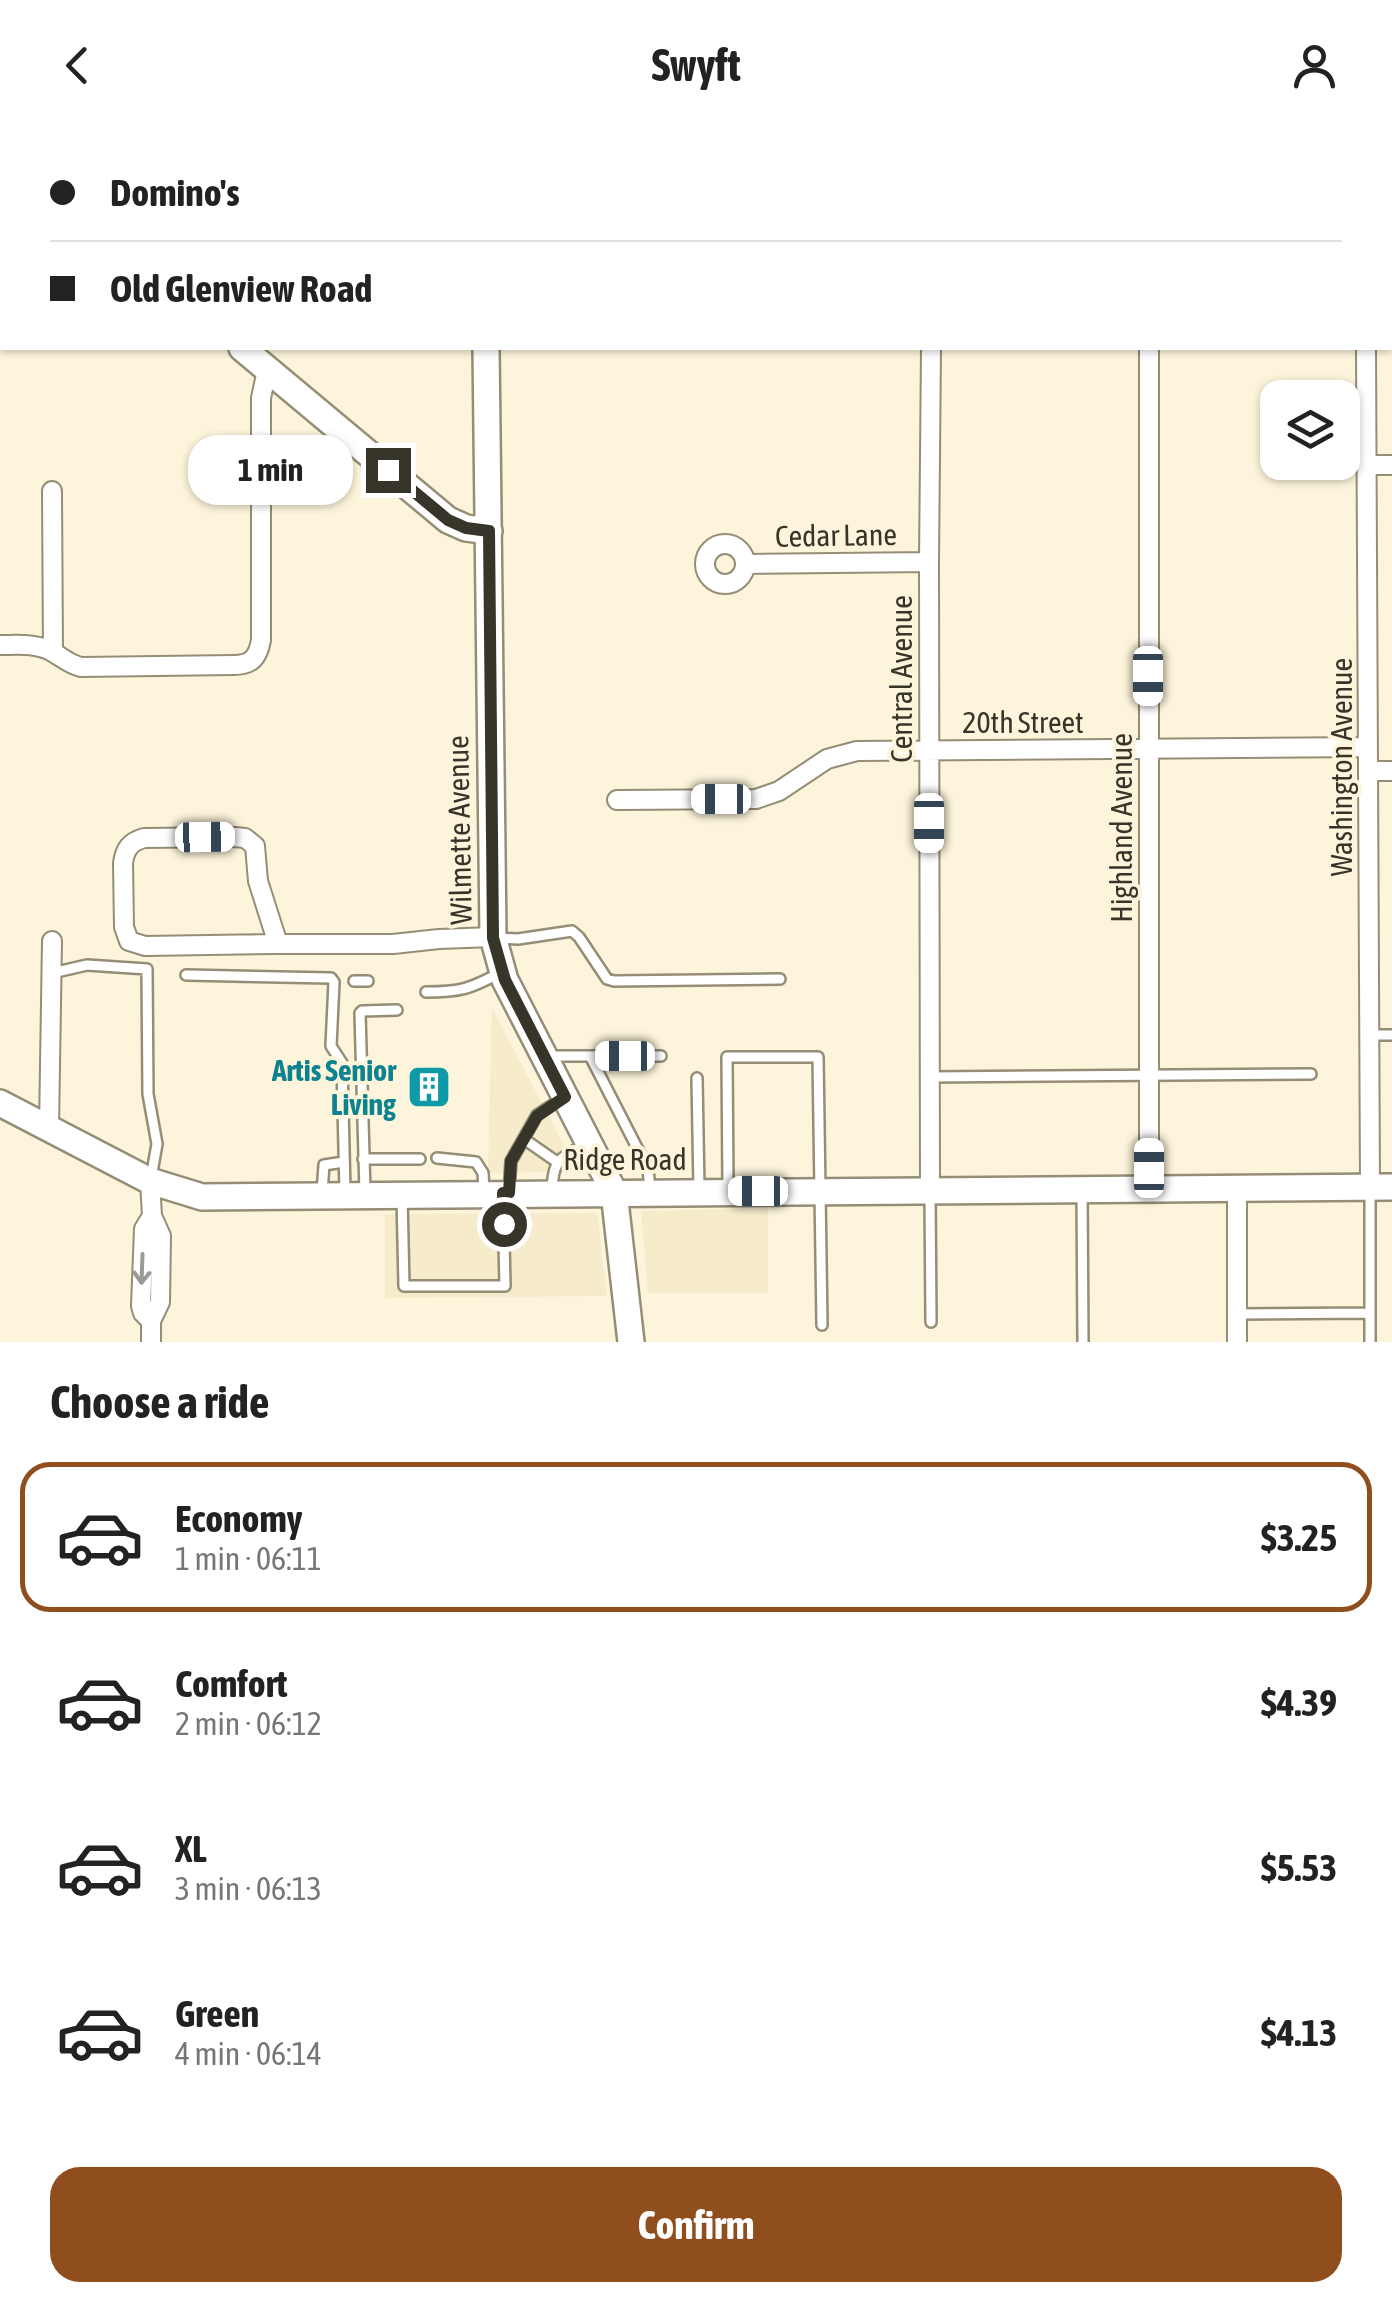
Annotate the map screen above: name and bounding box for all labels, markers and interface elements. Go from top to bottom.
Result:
icon: back [50,38,105,93]
icon: person [1287,38,1342,93]
text: Swyft [651,39,741,91]
text: Domino's [110,171,240,214]
text: Old Glenview Road [110,267,372,310]
map controls [1260,380,1360,480]
button: layers [1260,380,1360,480]
callout: 1 min [188,435,353,505]
route end [366,448,411,493]
text: 1 min [238,451,303,488]
street label: Cedar Lane [775,517,897,553]
street label: Central Avenue [884,595,918,763]
car [1133,646,1163,706]
street label: Washington Avenue [1324,658,1358,876]
street label: 20th Street [962,705,1084,739]
street label: Highland Avenue [1104,733,1138,923]
street label: Wilmette Avenue [440,735,478,925]
car [691,784,751,814]
car [914,793,944,853]
car [175,821,235,853]
car [595,1041,655,1071]
place label: Artis Senior Living [271,1053,397,1121]
building icon: Artis Senior Living [406,1064,452,1110]
car [1134,1138,1164,1198]
street label: Ridge Road [563,1142,687,1176]
car [728,1176,788,1206]
route start [482,1202,527,1247]
one-way arrow [133,1252,152,1284]
text: Choose a ride [50,1376,269,1428]
icon: car [55,1492,145,1582]
text: Economy [175,1497,302,1540]
text: $3.25 [1261,1516,1337,1559]
text: 1 min · 06:11 [175,1540,322,1577]
icon: car [55,1657,145,1747]
text: Comfort [175,1662,287,1705]
text: $4.39 [1261,1681,1337,1724]
text: 2 min · 06:12 [175,1705,322,1742]
icon: car [55,1822,145,1912]
text: XL [175,1827,207,1870]
text: $5.53 [1261,1846,1337,1889]
text: 3 min · 06:13 [175,1870,322,1907]
icon: car [55,1987,145,2077]
text: Green [175,1992,259,2035]
text: $4.13 [1261,2011,1337,2054]
text: 4 min · 06:14 [175,2035,322,2072]
button: Confirm [50,2167,1342,2282]

